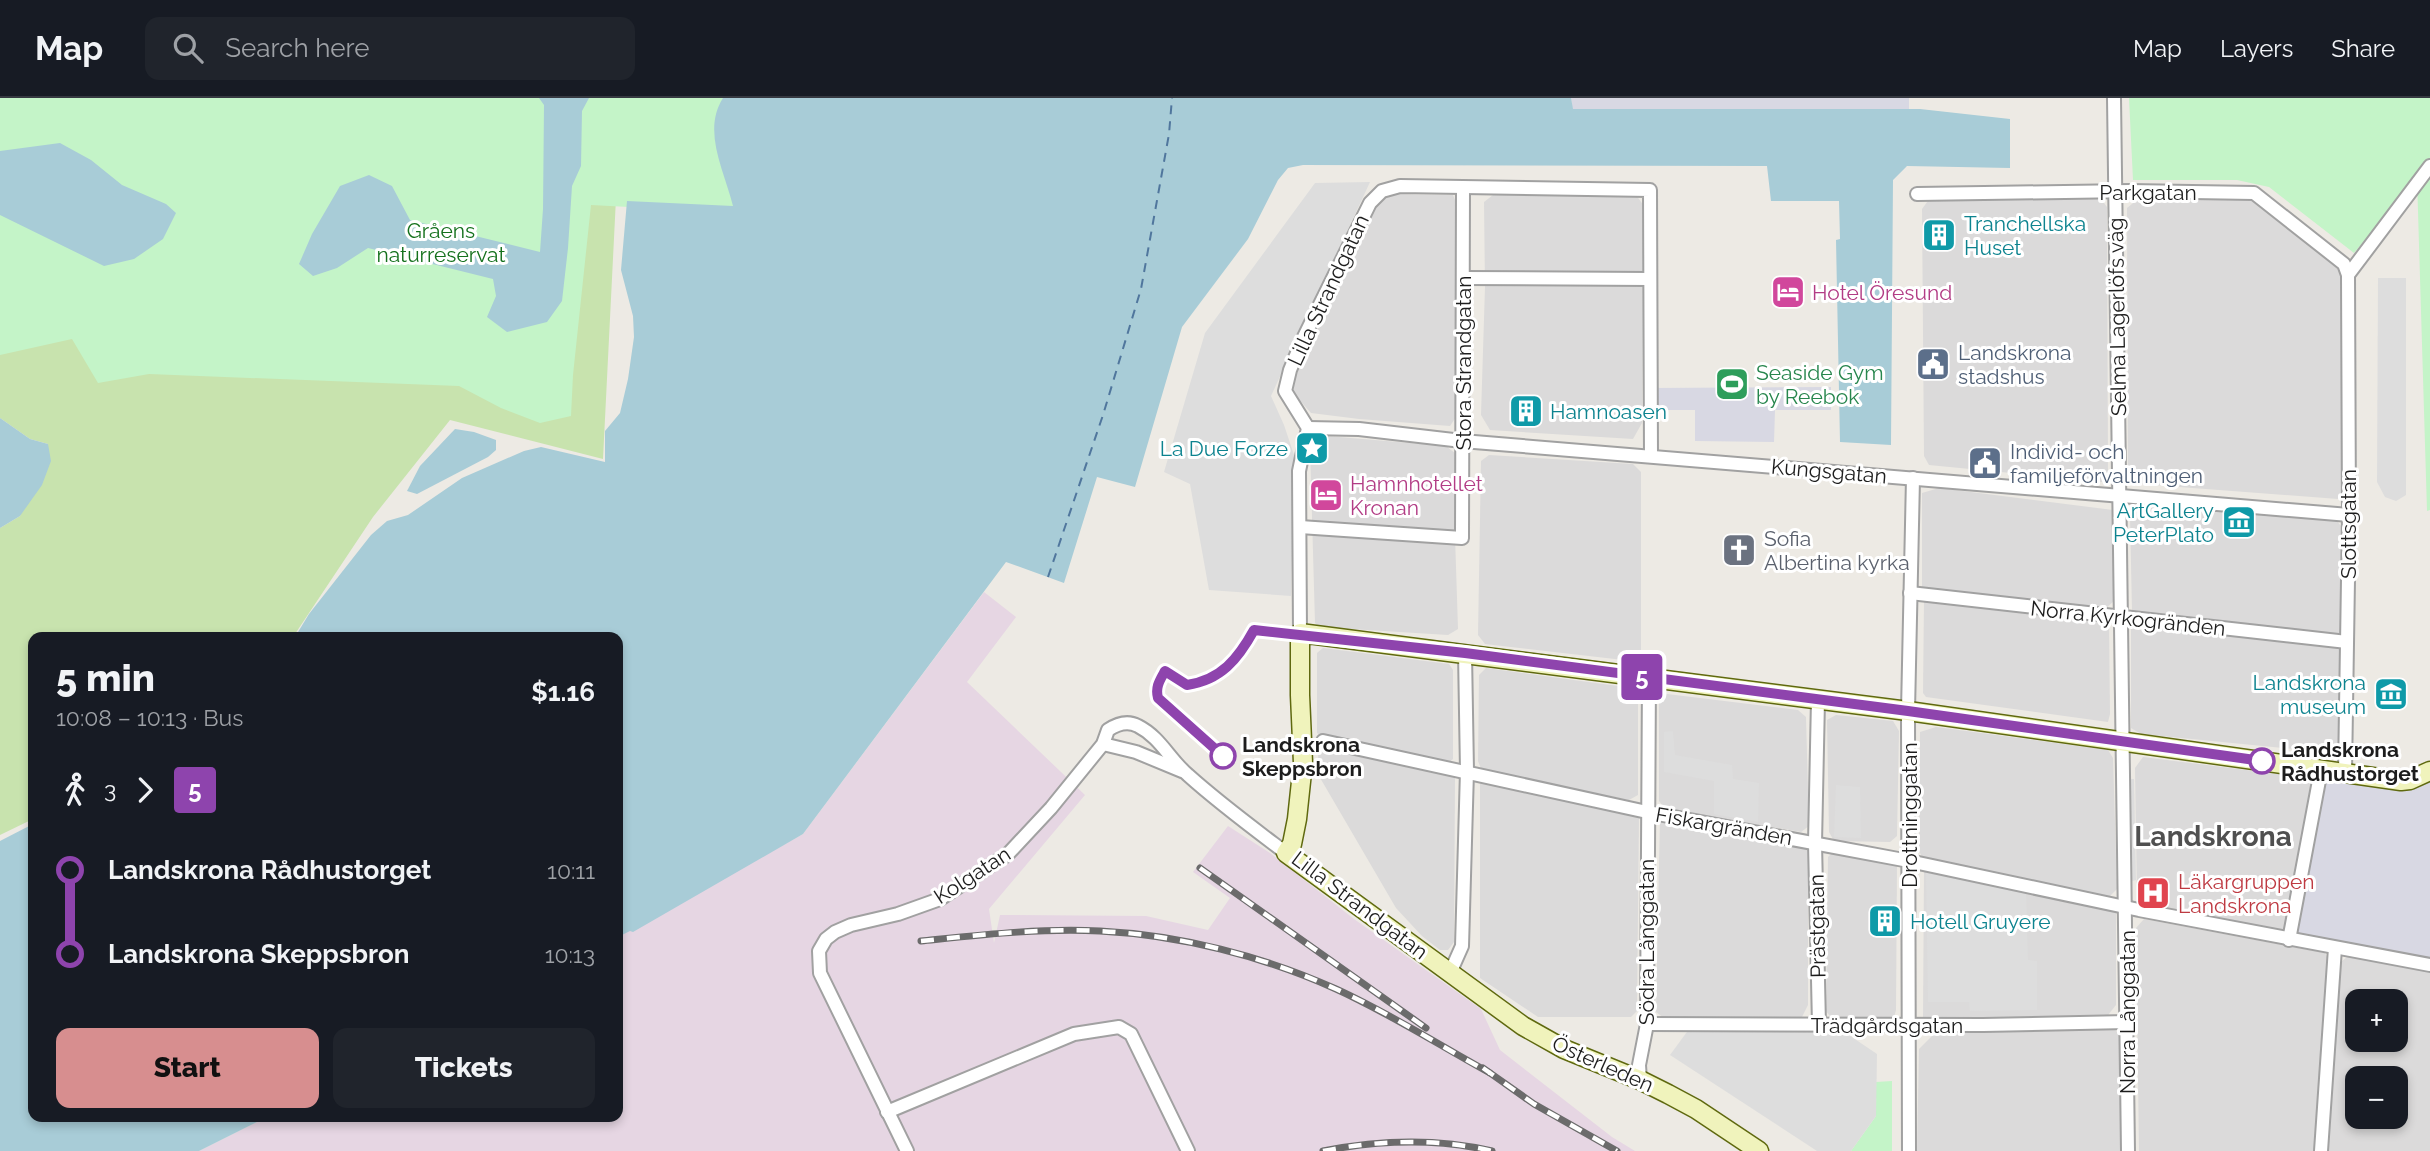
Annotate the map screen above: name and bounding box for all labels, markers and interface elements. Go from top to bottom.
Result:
search box [145,17,635,80]
text: Map [35,29,103,68]
icon: search [169,29,207,67]
text: Search here [225,33,370,63]
text: Map [2133,34,2182,63]
text: Layers [2220,34,2293,63]
text: Share [2331,34,2395,63]
street label: Parkgatan [2099,180,2197,205]
street label: Lilla Strandgatan [1282,210,1374,370]
place label: Tranchellska Huset [1964,211,2086,260]
building icon: Tranchellska Huset [1920,216,1958,254]
park label: Gråens naturreservat [377,218,506,267]
street label: Selma Lagerlöfs väg [2103,218,2131,416]
hotel icon: Hotel Öresund [1769,273,1807,311]
street label: Stora Strandgatan [1451,276,1476,450]
place label: Hotel Öresund [1812,280,1952,305]
place label: Landskrona stadshus [1958,340,2071,389]
public building icon: Landskrona stadshus [1914,345,1952,383]
place label: Seaside Gym by Reebok [1756,360,1884,409]
sports icon: Seaside Gym by Reebok [1713,365,1751,403]
building icon: Hamnoasen [1507,392,1545,430]
place label: Hamnoasen [1550,399,1667,424]
place icon: La Due Forze [1293,429,1331,467]
place label: La Due Forze [1160,436,1288,461]
place label: Individ- och familjeförvaltningen [2010,439,2203,488]
public building icon: Individ- och familjeförvaltningen [1966,444,2004,482]
street label: Kungsgatan [1770,453,1888,489]
street label: Slottsgatan [2336,469,2361,579]
place label: Hamnhotellet Kronan [1350,471,1483,520]
hotel icon: Hamnhotellet Kronan [1307,476,1345,514]
place label: ArtGallery PeterPlato [2113,498,2214,547]
museum icon: ArtGallery PeterPlato [2220,503,2258,541]
place label: Sofia Albertina kyrka [1764,526,1910,575]
church icon: Sofia Albertina kyrka [1720,531,1758,569]
street label: Norra Kyrkogränden [2029,595,2227,641]
line badge: 5 [1619,654,1665,700]
text: 5 min [56,655,155,700]
text: 5 [1635,662,1649,691]
place label: Landskrona museum [2253,670,2366,719]
museum icon: Landskrona museum [2372,675,2410,713]
text: $1.16 [531,677,595,707]
text: 10:08 – 10:13 · Bus [56,704,243,731]
place label: Landskrona Skeppsbron [1242,732,1362,781]
place label: Landskrona Rådhustorget [2281,737,2419,786]
street label: Drottninggatan [1897,742,1922,888]
marker: Landskrona Skeppsbron [1210,743,1236,769]
marker: Landskrona Rådhustorget [2249,748,2275,774]
icon: walk [56,771,94,809]
icon: forward [126,771,164,809]
text: 5 [188,775,202,804]
text: 3 [104,776,116,803]
street label: Fiskargränden [1654,802,1794,850]
district label: Landskrona [2134,820,2292,853]
street label: Kolgatan [929,841,1015,909]
street label: Lilla Strandgatan [1287,846,1433,964]
text: Landskrona Rådhustorget [108,855,431,885]
text: 10:11 [547,857,595,884]
street label: Södra Långgatan [1634,859,1659,1025]
place label: Läkargruppen Landskrona [2178,869,2315,918]
street label: Prästgatan [1804,874,1830,978]
hospital icon: Läkargruppen Landskrona [2134,874,2172,912]
building icon: Hotell Gruyere [1866,902,1904,940]
place label: Hotell Gruyere [1910,909,2051,934]
street label: Norra Långgatan [2115,930,2140,1094]
text: Landskrona Skeppsbron [108,939,409,969]
text: 10:13 [545,941,595,968]
map controls [2345,989,2408,1129]
button: + [2345,989,2408,1052]
street label: Trädgårdsgatan [1811,1013,1963,1038]
button: Start [56,1028,319,1108]
button: Tickets [333,1028,595,1108]
street label: Österleden [1549,1031,1657,1097]
button: − [2345,1066,2408,1129]

